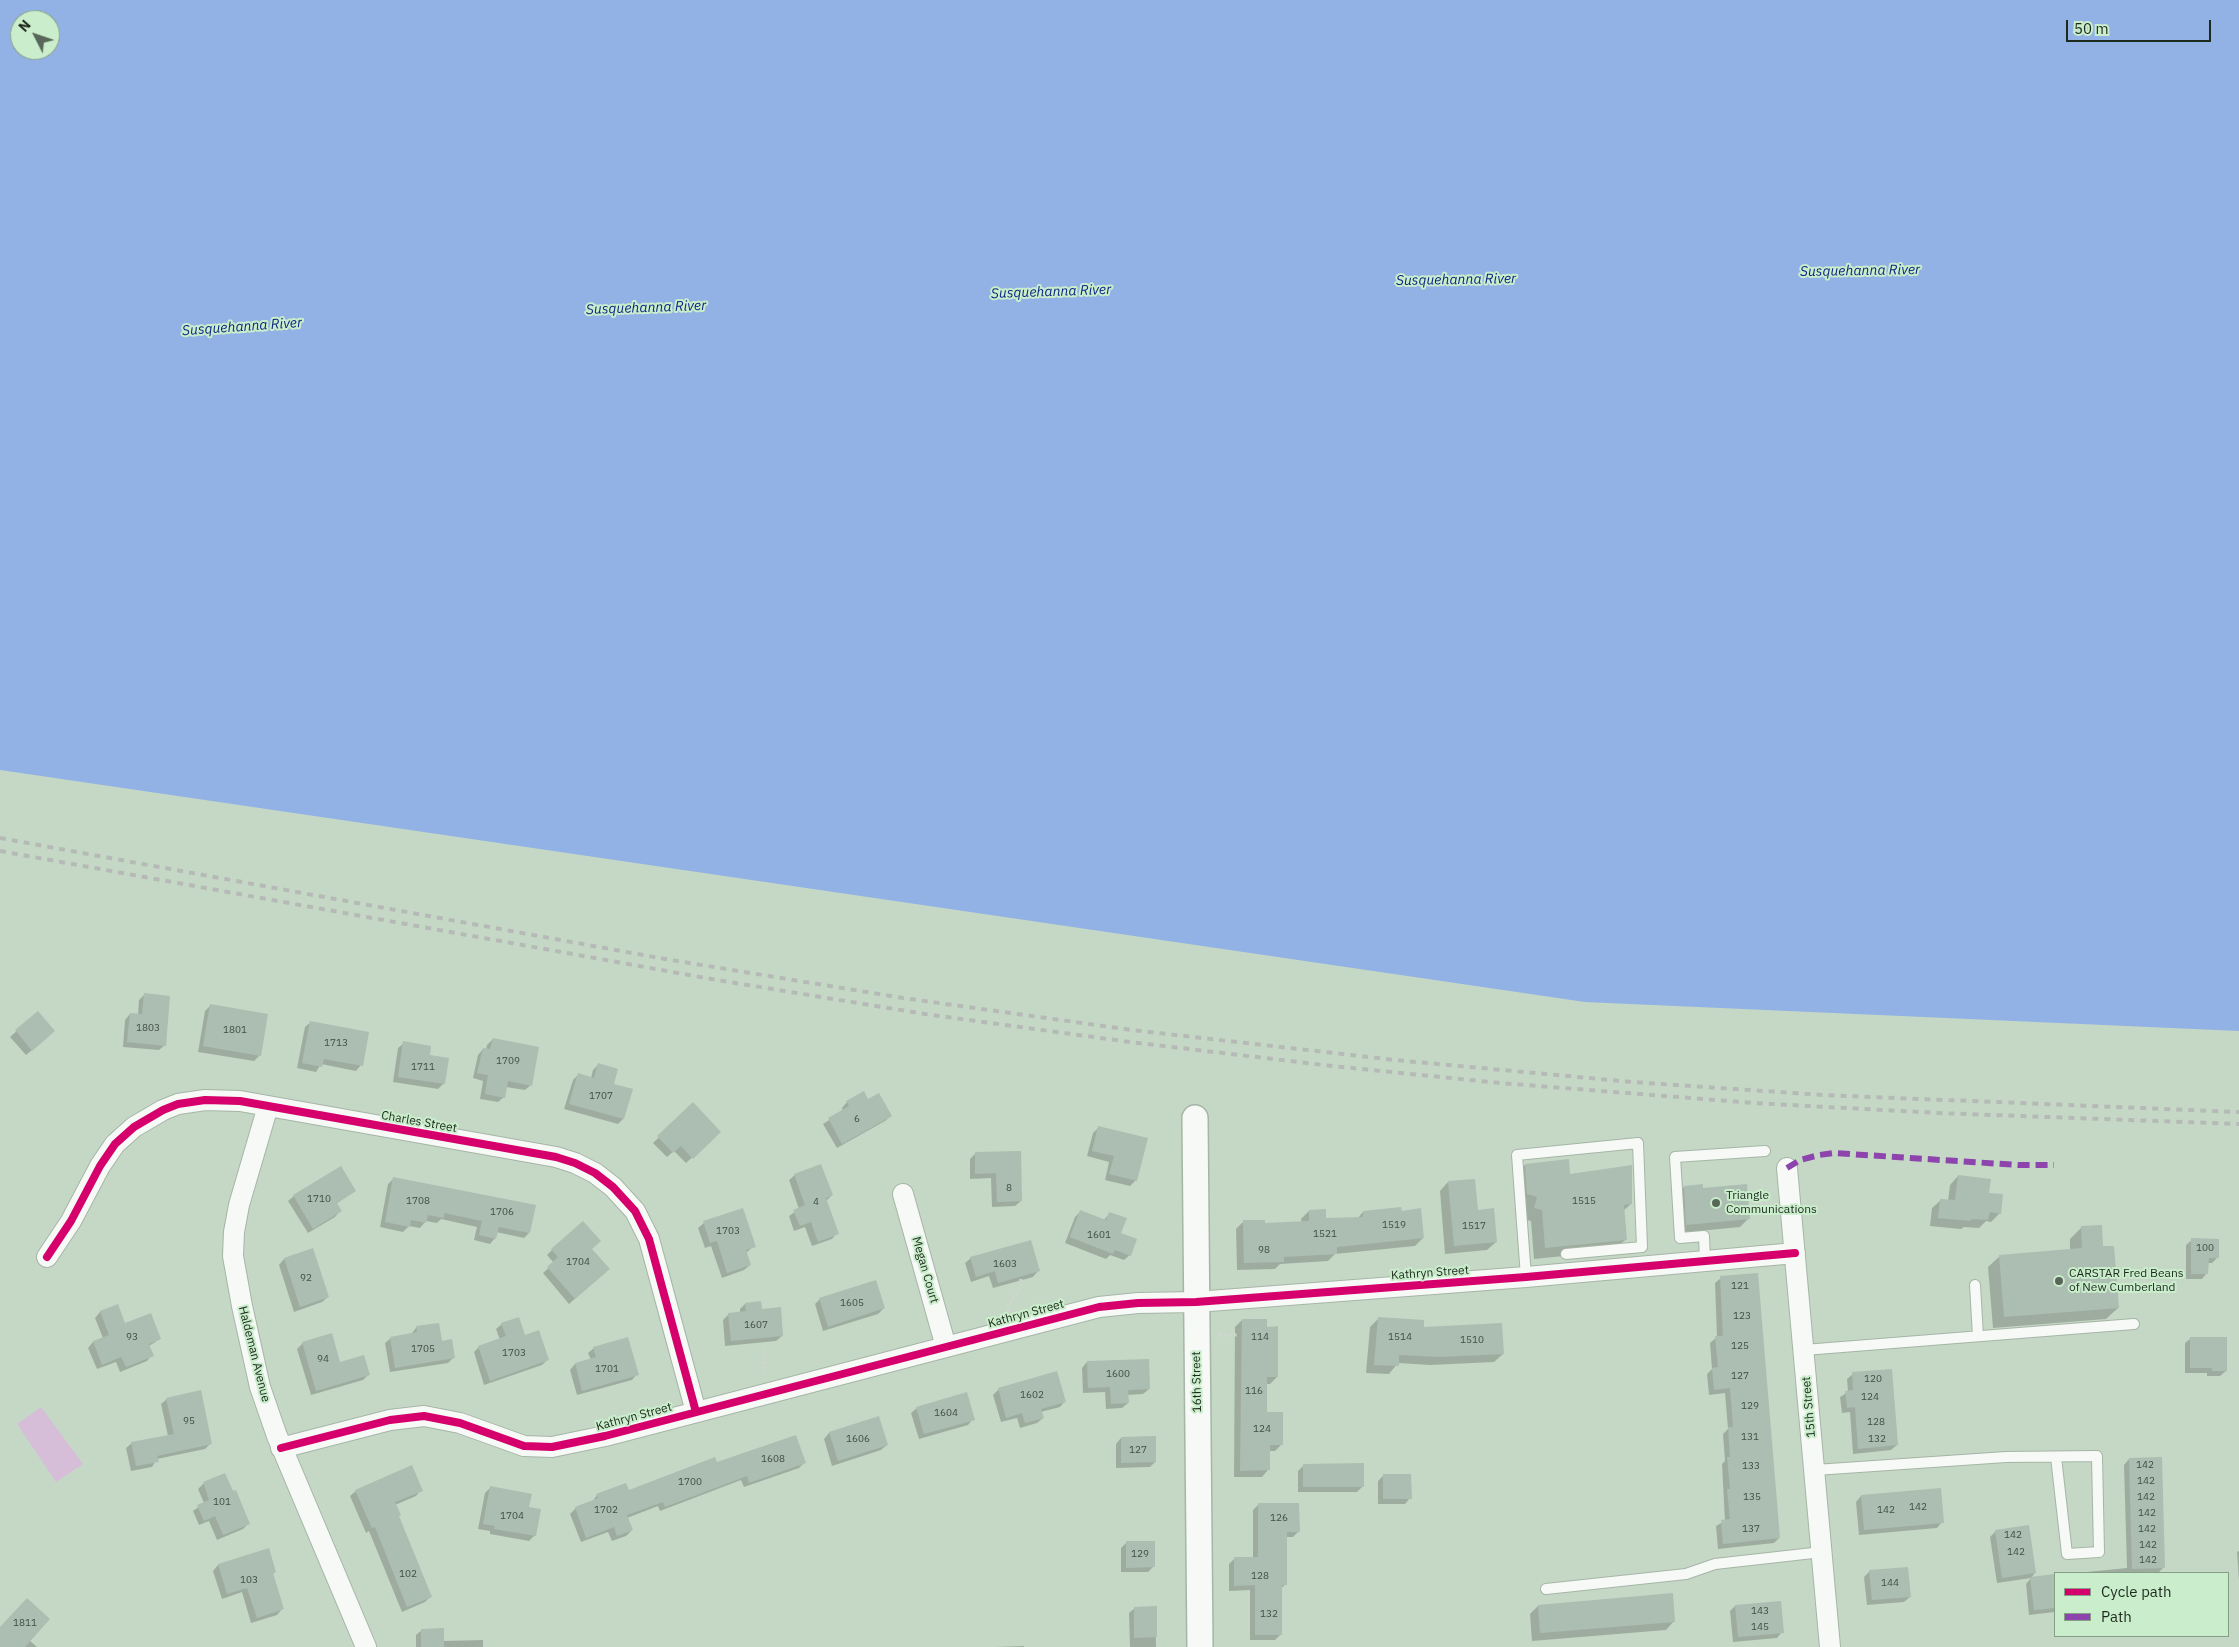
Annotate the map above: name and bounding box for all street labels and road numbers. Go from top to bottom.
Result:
street label: Charles Street [380,1108,458,1136]
street label: Megan Court [909,1235,941,1305]
street label: Kathryn Street [1391,1263,1469,1283]
street label: Kathryn Street [986,1297,1066,1331]
street label: Haldeman Avenue [235,1305,273,1403]
street label: 16th Street [1189,1351,1205,1413]
street label: 15th Street [1799,1376,1819,1438]
street label: Kathryn Street [594,1400,674,1434]

